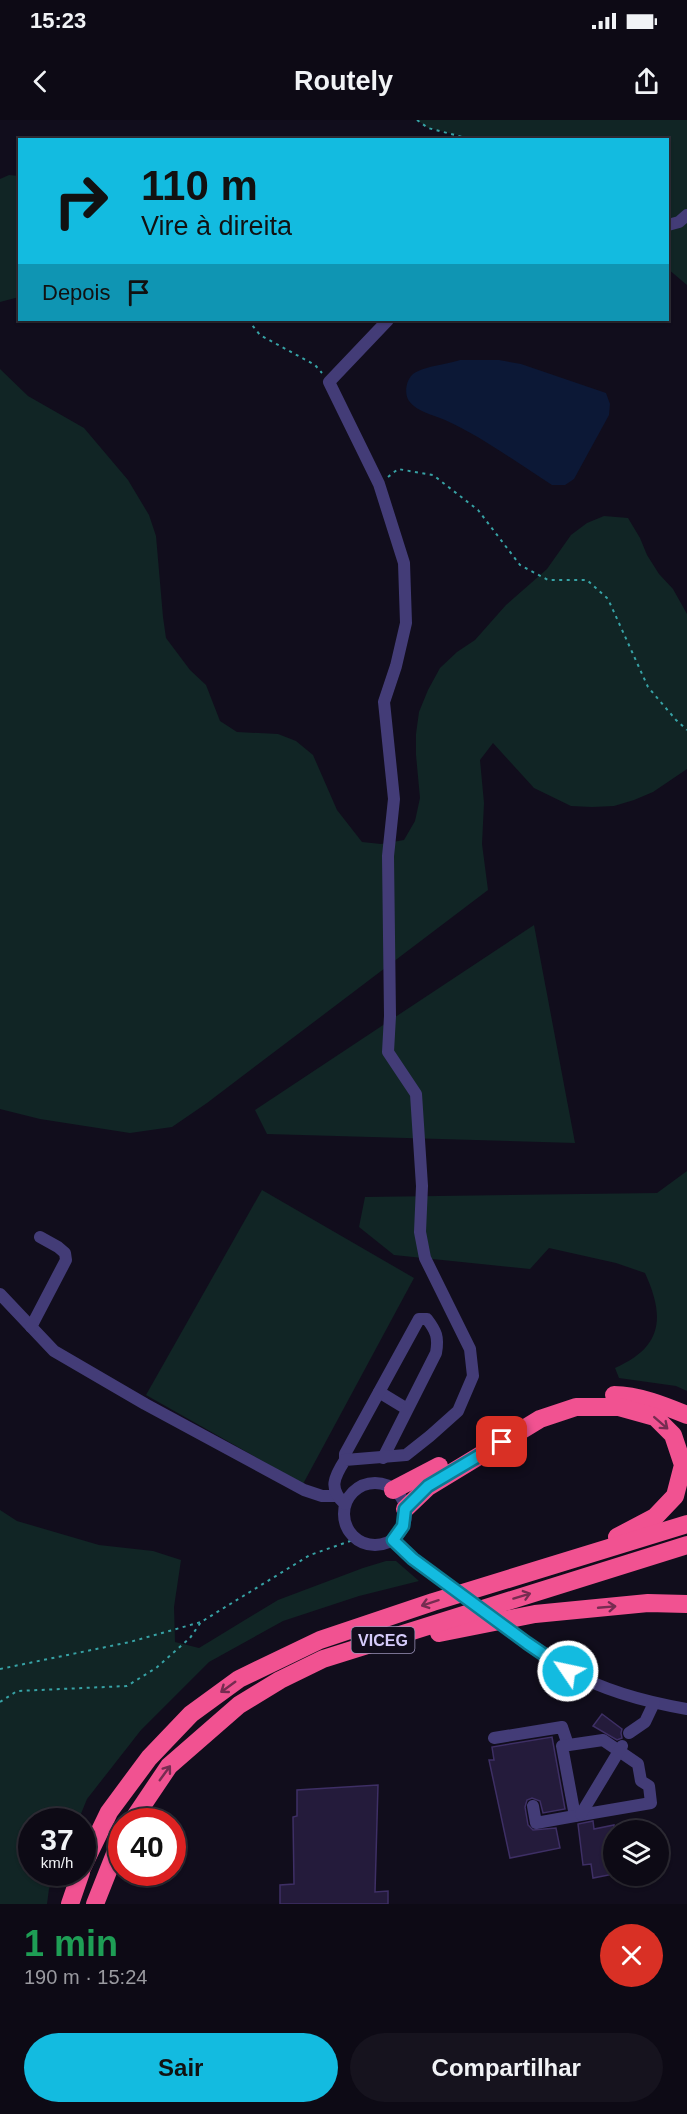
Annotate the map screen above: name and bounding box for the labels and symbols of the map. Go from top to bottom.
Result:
pin [476,1416,527,1467]
one-way arrow [652,1416,668,1430]
one-way arrow [512,1590,531,1601]
one-way arrow [421,1598,440,1609]
one-way arrow [597,1601,617,1612]
road number: VICEG [352,1627,415,1653]
position arrow [536,1639,600,1703]
one-way arrow [221,1681,237,1693]
one-way arrow [159,1765,171,1781]
speed limit sign: 40 [108,1808,186,1886]

